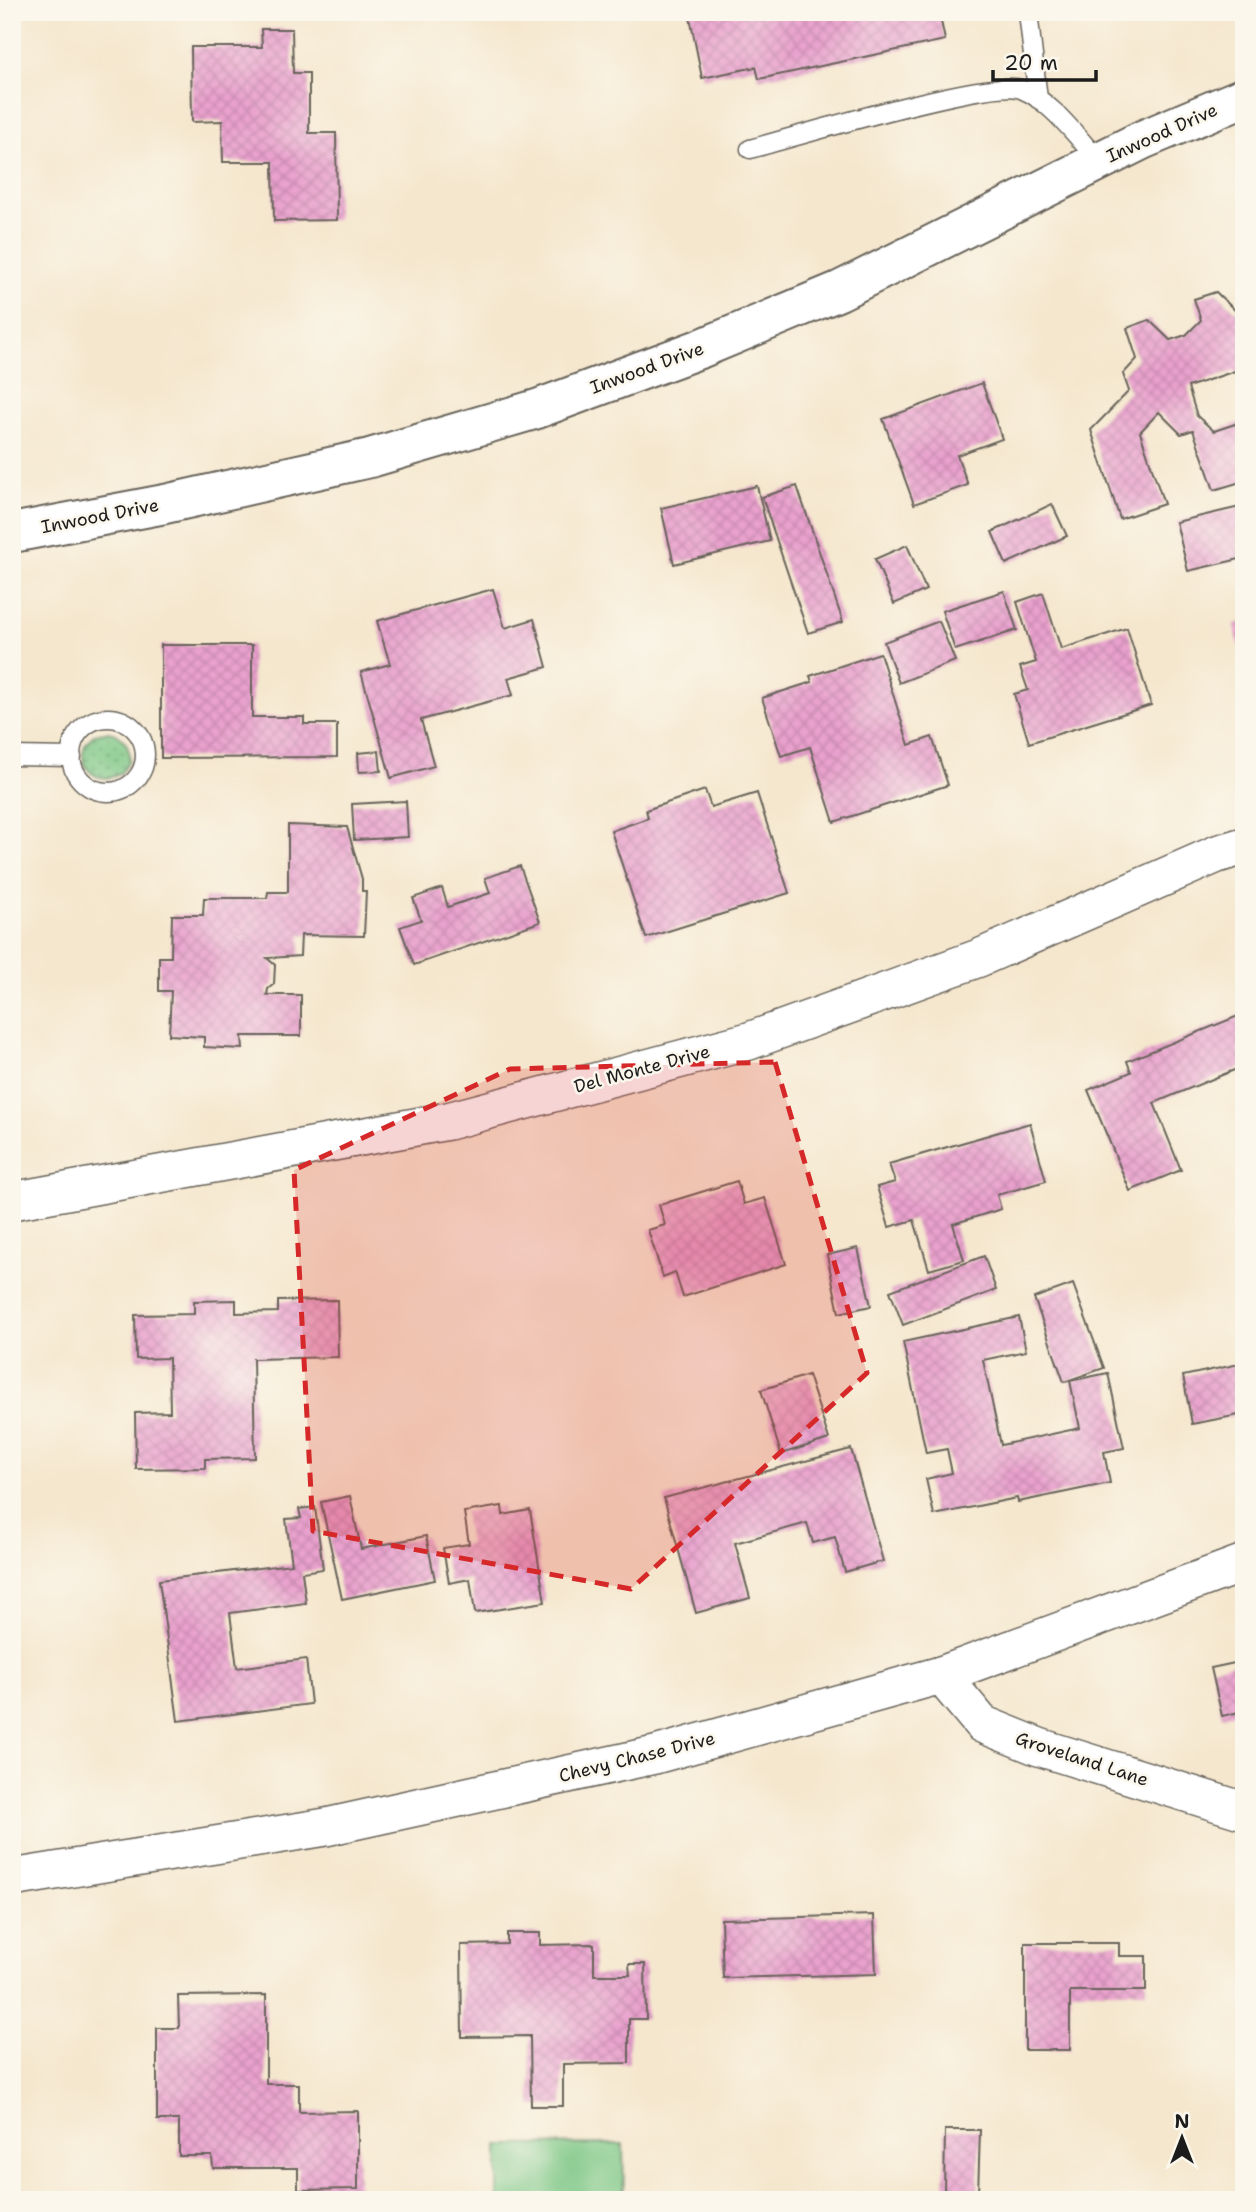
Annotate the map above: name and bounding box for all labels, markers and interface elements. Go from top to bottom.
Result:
scale bar [993,38,1097,82]
text: 20 m [1004,49,1058,77]
street label: Inwood Drive [1103,98,1221,168]
street label: Inwood Drive [587,336,707,400]
street label: Inwood Drive [39,493,161,539]
street label: Del Monte Drive [571,1039,713,1099]
street label: Chevy Chase Drive [556,1726,718,1788]
street label: Groveland Lane [1012,1726,1152,1792]
north arrow [1148,2104,1218,2174]
text: N [1174,2109,1190,2134]

